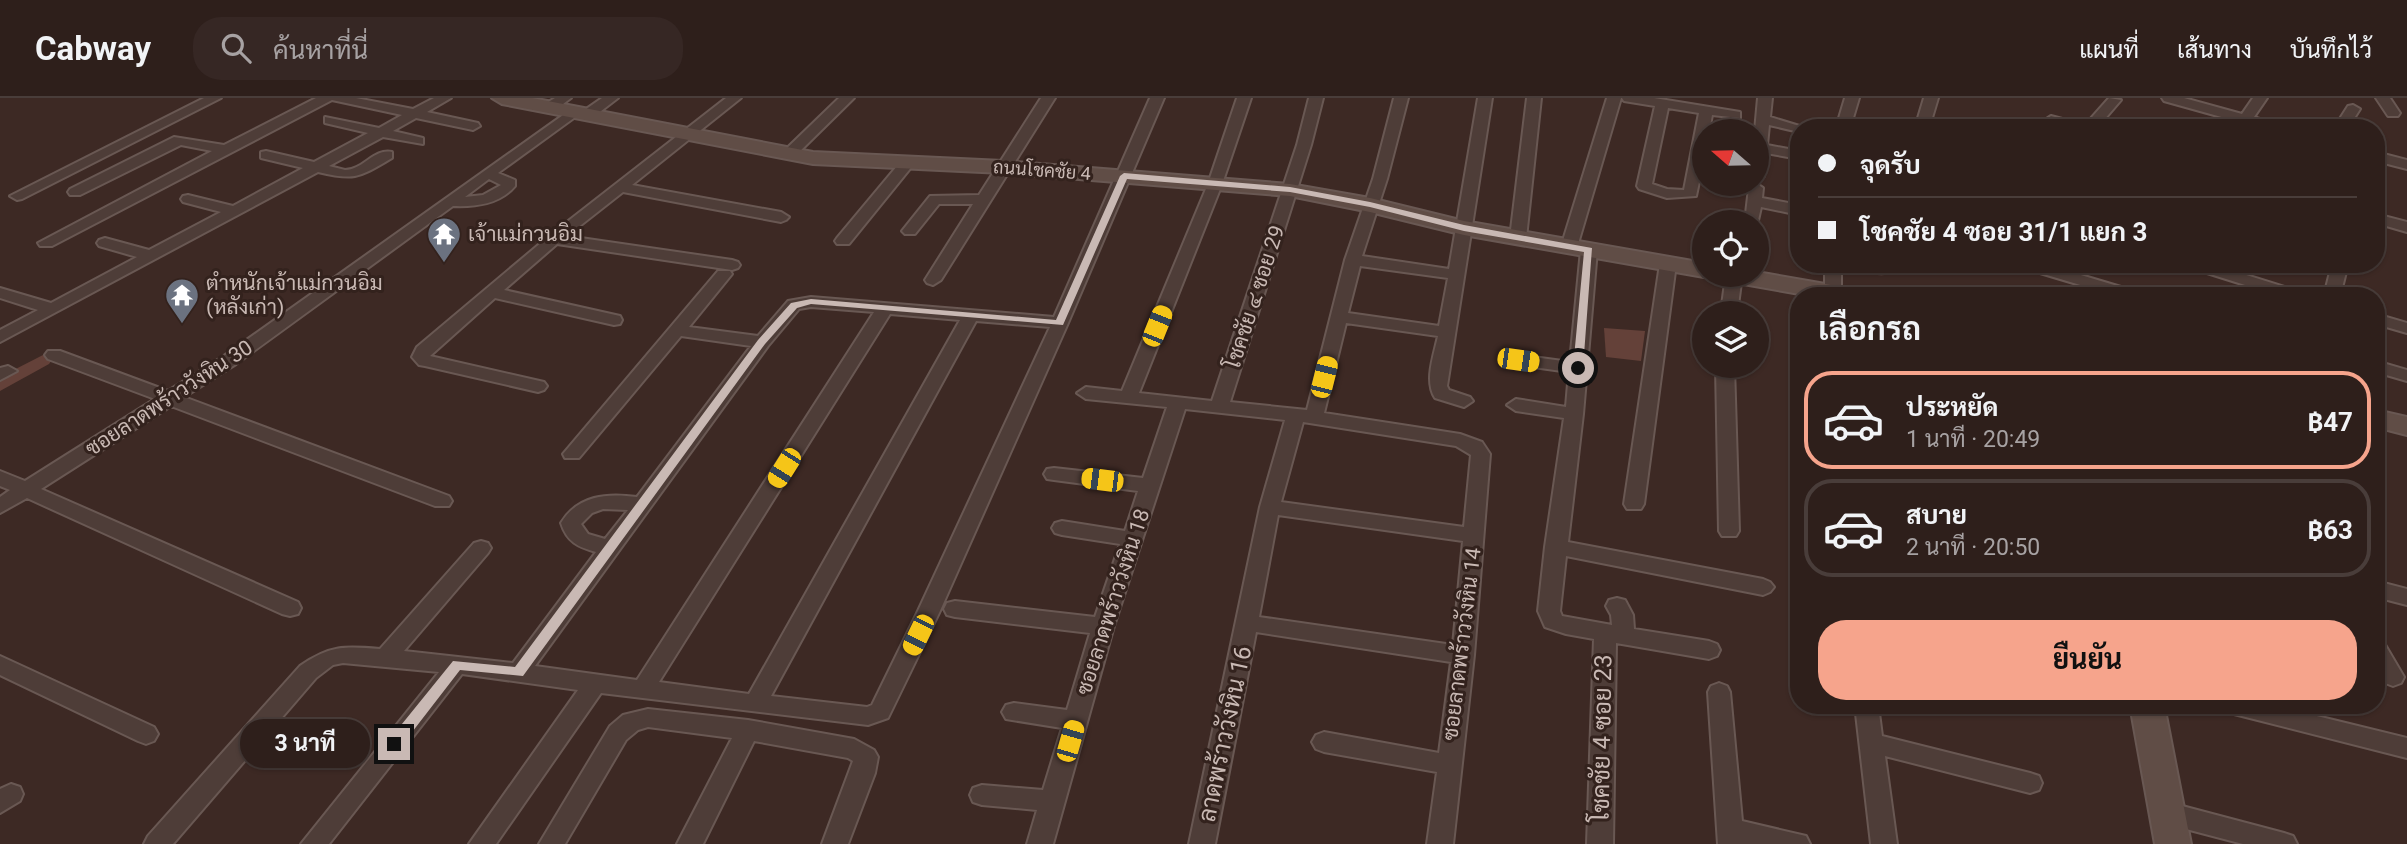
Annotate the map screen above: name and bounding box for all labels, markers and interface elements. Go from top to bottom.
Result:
search box [193,17,683,80]
text: Cabway [35,29,151,68]
icon: search [217,29,255,67]
text: ค้นหาที่นี่ [273,35,368,65]
text: แผนที่ [2079,36,2139,64]
text: เส้นทาง [2177,36,2252,64]
text: บันทึกไว้ [2290,36,2372,64]
north arrow [1692,119,1769,196]
map controls [1692,119,1769,378]
text: จุดรับ [1860,150,1921,180]
street label: ถนนโชคชัย 4 [993,154,1092,184]
button: locate [1692,210,1769,287]
temple icon: เจ้าแม่กวนอิม [425,215,463,264]
text: โชคชัย 4 ซอย 31/1 แยก 3 [1860,217,2148,247]
place label: เจ้าแม่กวนอิม [468,222,583,246]
street label: โชคชัย ๔ ซอย 29 [1219,222,1289,372]
place label: ตำหนักเจ้าแม่กวนอิม (หลังเก่า) [206,271,383,319]
temple icon: ตำหนักเจ้าแม่กวนอิม (หลังเก่า) [163,276,201,325]
button: layers [1692,301,1769,378]
car [1140,303,1175,349]
text: เลือกรถ [1818,310,1921,348]
street label: ซอยลาดพร้าววังหิน 30 [81,335,257,461]
car [1496,347,1541,373]
route start [1562,352,1594,384]
car [1309,354,1340,400]
icon: car [1822,389,1885,452]
text: ประหยัด [1906,392,1999,422]
text: ฿47 [2307,407,2353,437]
text: 1 นาที · 20:49 [1906,426,2040,453]
car [764,445,805,491]
car [1080,467,1125,493]
icon: car [1822,497,1885,560]
text: สบาย [1906,500,1967,530]
street label: ซอยลาดพร้าววังหิน 18 [1072,506,1154,698]
text: ฿63 [2307,515,2353,545]
text: 2 นาที · 20:50 [1906,534,2040,561]
street label: ซอยลาดพร้าววังหิน 14 [1438,546,1486,742]
car [900,612,937,658]
button: ยืนยัน [1818,620,2357,700]
street label: ลาดพร้าววังหิน 16 [1192,643,1257,825]
street label: โชคชัย 4 ซอย 23 [1585,654,1617,824]
car [1055,718,1086,764]
callout: 3 นาที [240,720,370,768]
route end [378,728,410,760]
text: 3 นาที [274,730,336,757]

